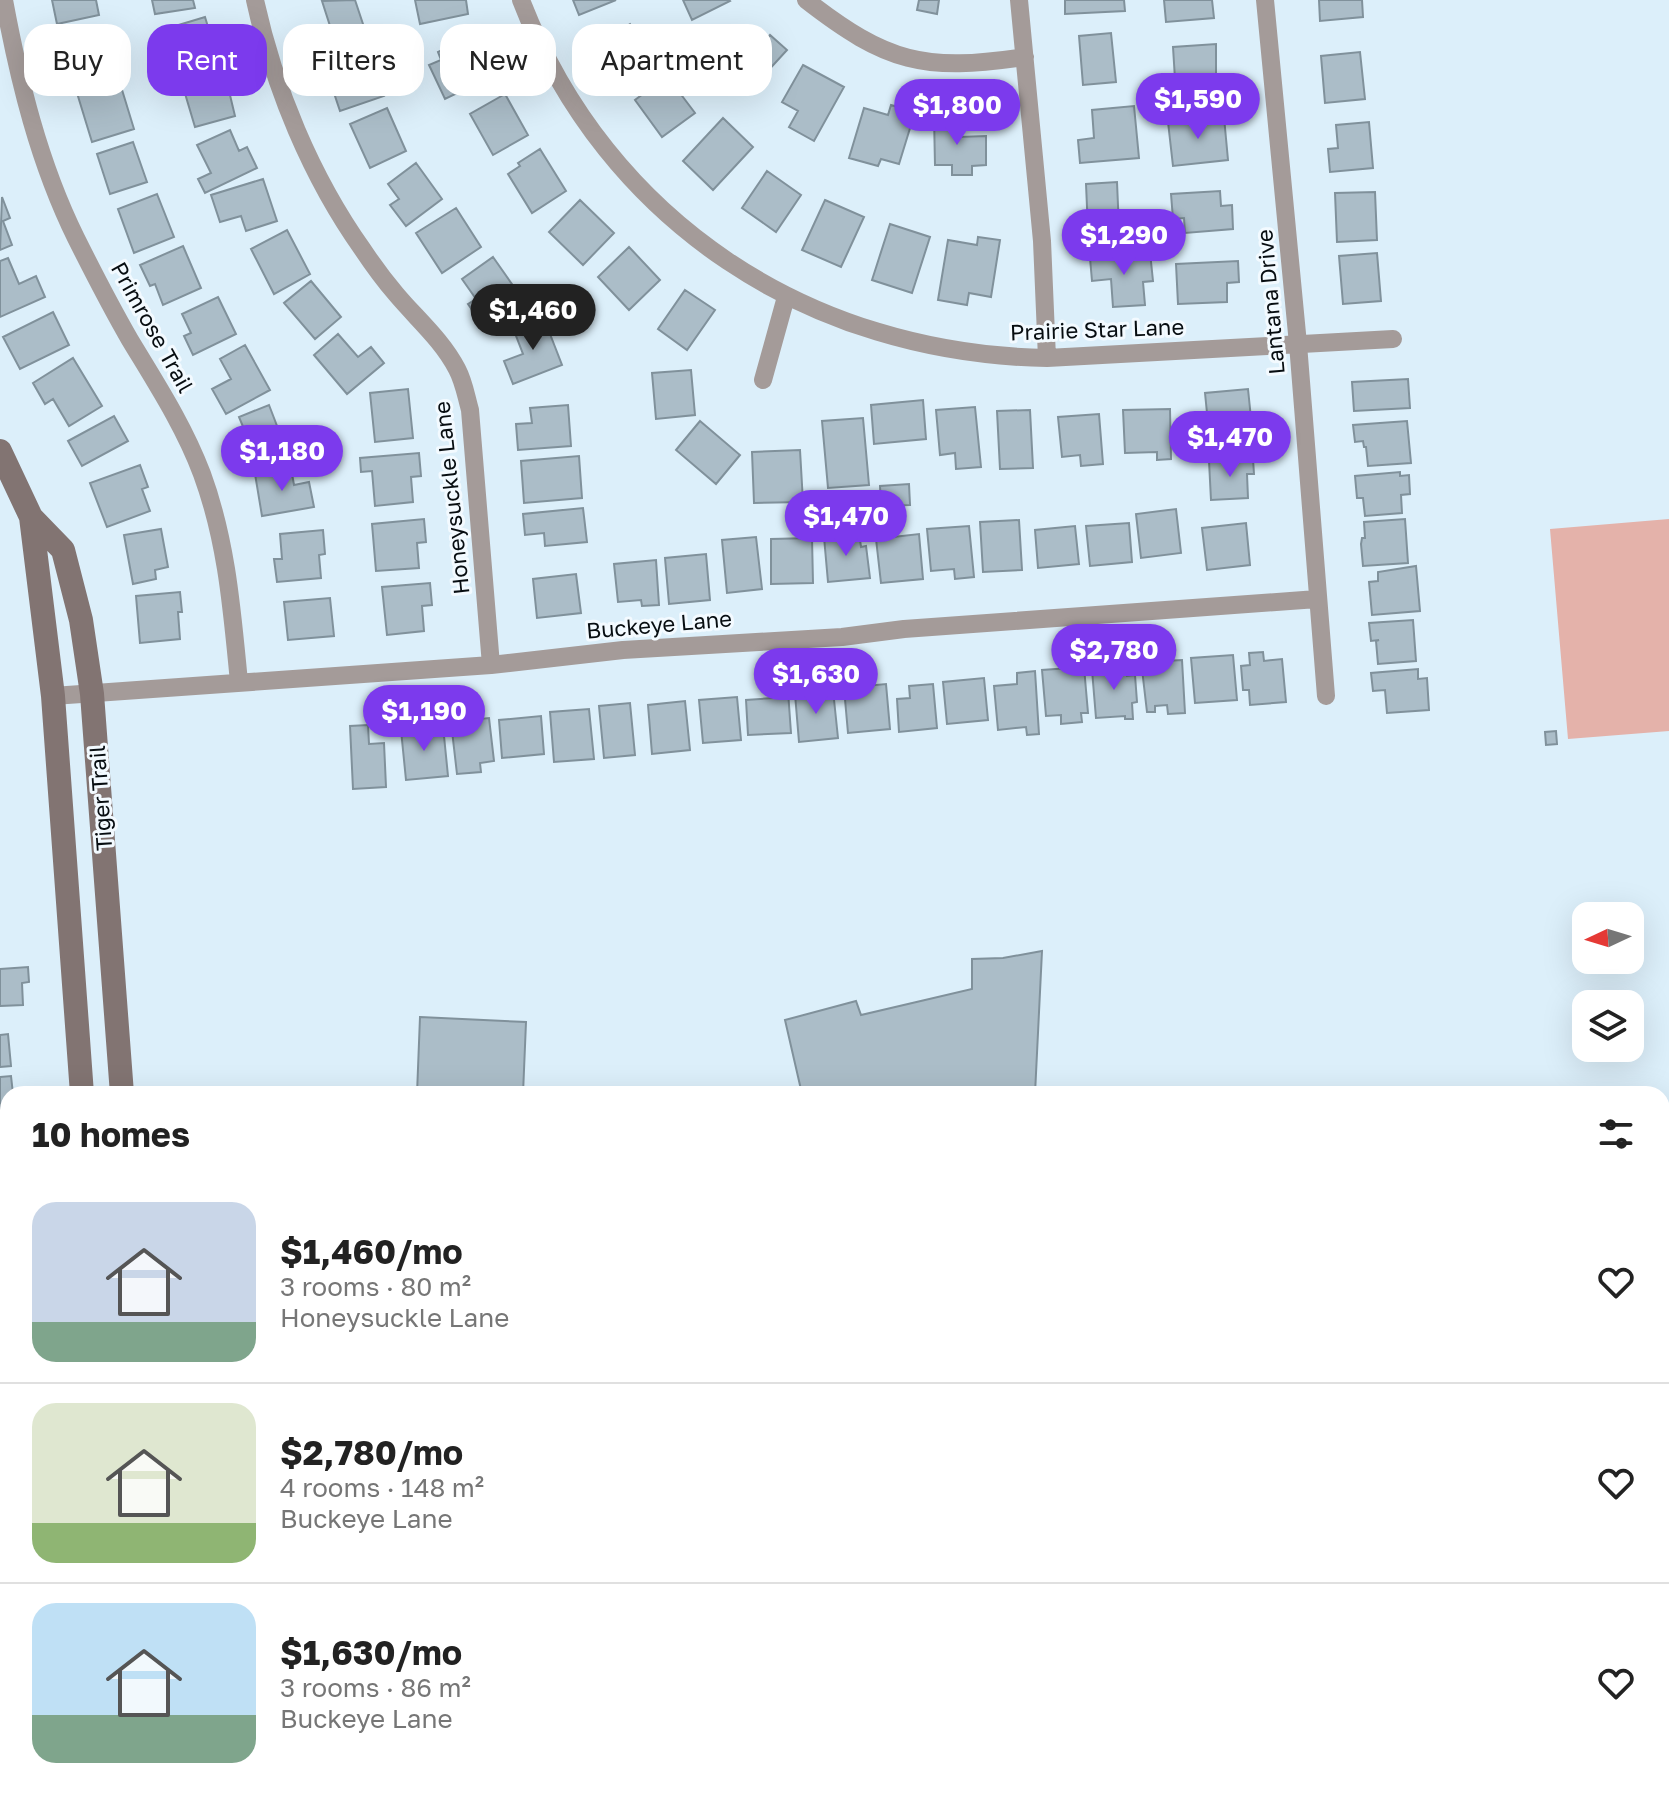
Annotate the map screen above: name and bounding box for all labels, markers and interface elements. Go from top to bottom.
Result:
chip: Buy [24,24,131,96]
chip: Rent [147,24,267,96]
chip: Filters [283,24,424,96]
chip: New [440,24,556,96]
chip: Apartment [572,24,772,96]
pin: $1,590 [1133,73,1263,141]
pin: $1,800 [892,79,1022,147]
text: $1,590 [1154,83,1242,114]
text: $1,800 [912,89,1002,120]
pin: $1,290 [1059,209,1189,277]
text: $1,290 [1080,219,1168,250]
street label: Lantana Drive [1250,228,1290,376]
street label: Primrose Trail [106,257,200,397]
pin: $1,460 [468,284,598,352]
text: $1,460 [489,294,577,325]
street label: Prairie Star Lane [1009,312,1185,346]
street label: Honeysuckle Lane [427,400,475,596]
pin: $1,470 [1165,411,1295,479]
text: $1,470 [1187,421,1273,452]
pin: $1,180 [217,425,347,493]
text: $1,180 [239,435,325,466]
pin: $1,470 [781,490,911,558]
text: $1,470 [803,500,889,531]
street label: Buckeye Lane [585,604,733,644]
pin: $2,780 [1049,624,1179,692]
text: $2,780 [1069,634,1159,665]
pin: $1,630 [751,648,881,716]
text: $1,630 [772,658,860,689]
pin: $1,190 [359,685,489,753]
text: $1,190 [381,695,467,726]
street label: Tiger Trail [83,745,117,851]
north arrow [1572,902,1644,974]
map controls [1572,902,1644,1062]
button: layers [1572,990,1644,1062]
icon: filters [1594,1112,1638,1156]
text: 10 homes [32,1114,190,1154]
text: $1,460/mo [280,1231,463,1271]
icon: home [96,1234,192,1330]
icon: heart [1594,1260,1638,1304]
text: 3 rooms · 80 m² [280,1271,471,1302]
text: Honeysuckle Lane [280,1302,509,1333]
text: $2,780/mo [280,1432,463,1472]
icon: home [96,1435,192,1531]
icon: heart [1594,1461,1638,1505]
text: 4 rooms · 148 m² [280,1472,484,1503]
text: Buckeye Lane [280,1503,453,1534]
text: $1,630/mo [280,1632,462,1672]
icon: home [96,1635,192,1731]
icon: heart [1594,1661,1638,1705]
text: 3 rooms · 86 m² [280,1672,471,1703]
text: Buckeye Lane [280,1703,453,1734]

